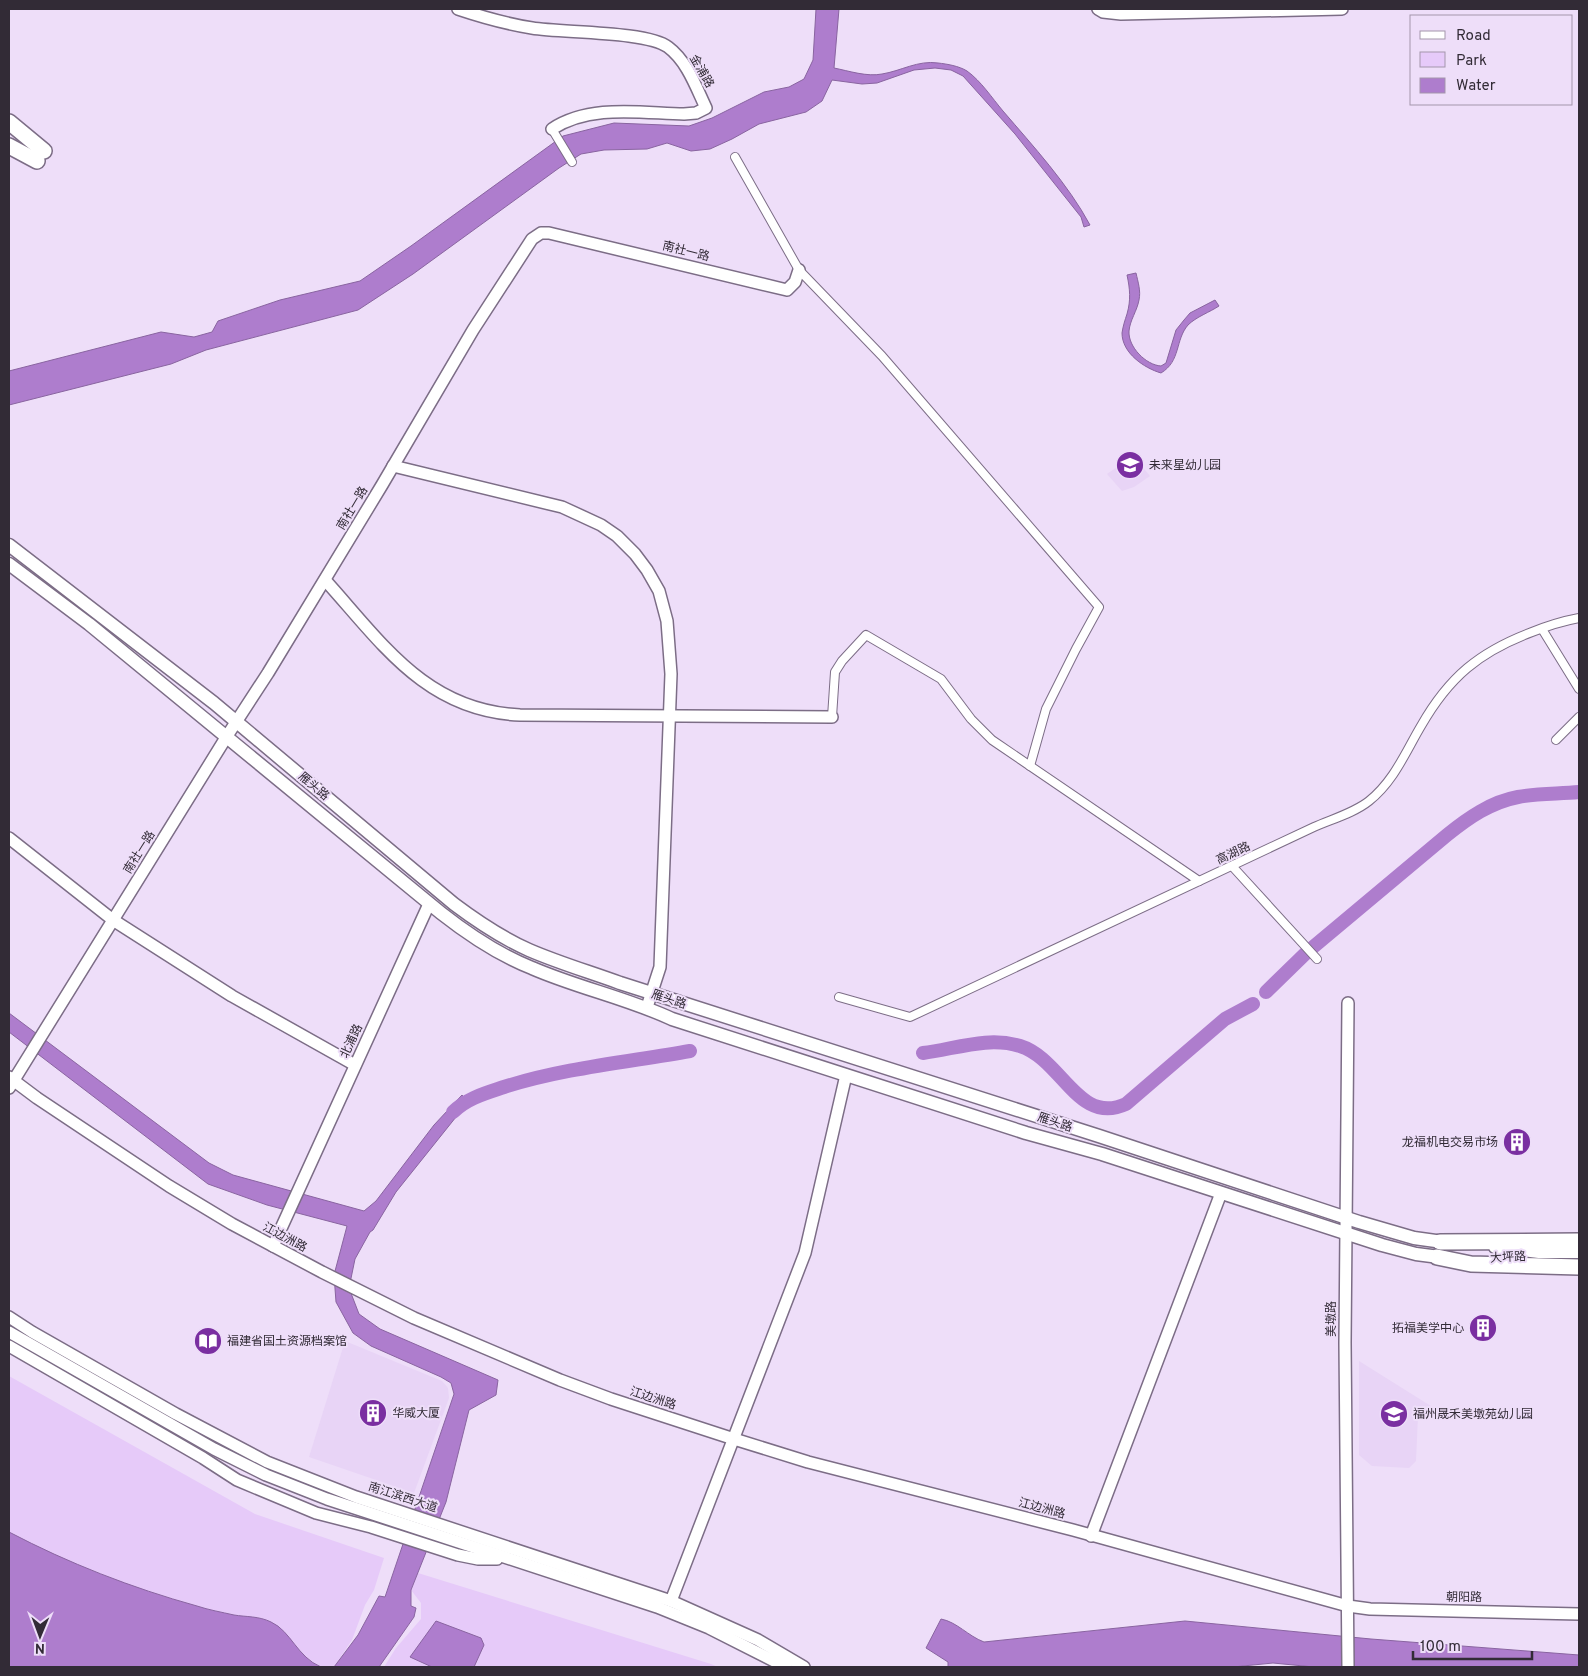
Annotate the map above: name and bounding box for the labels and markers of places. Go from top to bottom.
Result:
school or university icon: 未来星幼儿园 [1115,450,1145,480]
place label: 未来星幼儿园 [1149,458,1221,474]
building icon: 龙福机电交易市场 [1502,1127,1532,1157]
place label: 龙福机电交易市场 [1402,1135,1498,1151]
building icon: 拓福美学中心 [1468,1313,1498,1343]
place label: 拓福美学中心 [1392,1321,1464,1337]
library icon: 福建省国土资源档案馆 [193,1326,223,1356]
place label: 福建省国土资源档案馆 [227,1334,347,1350]
building icon: 华威大厦 [358,1398,388,1428]
school or university icon: 福州晟禾美墩苑幼儿园 [1379,1399,1409,1429]
place label: 华威大厦 [392,1406,440,1422]
place label: 福州晟禾美墩苑幼儿园 [1413,1407,1533,1423]

